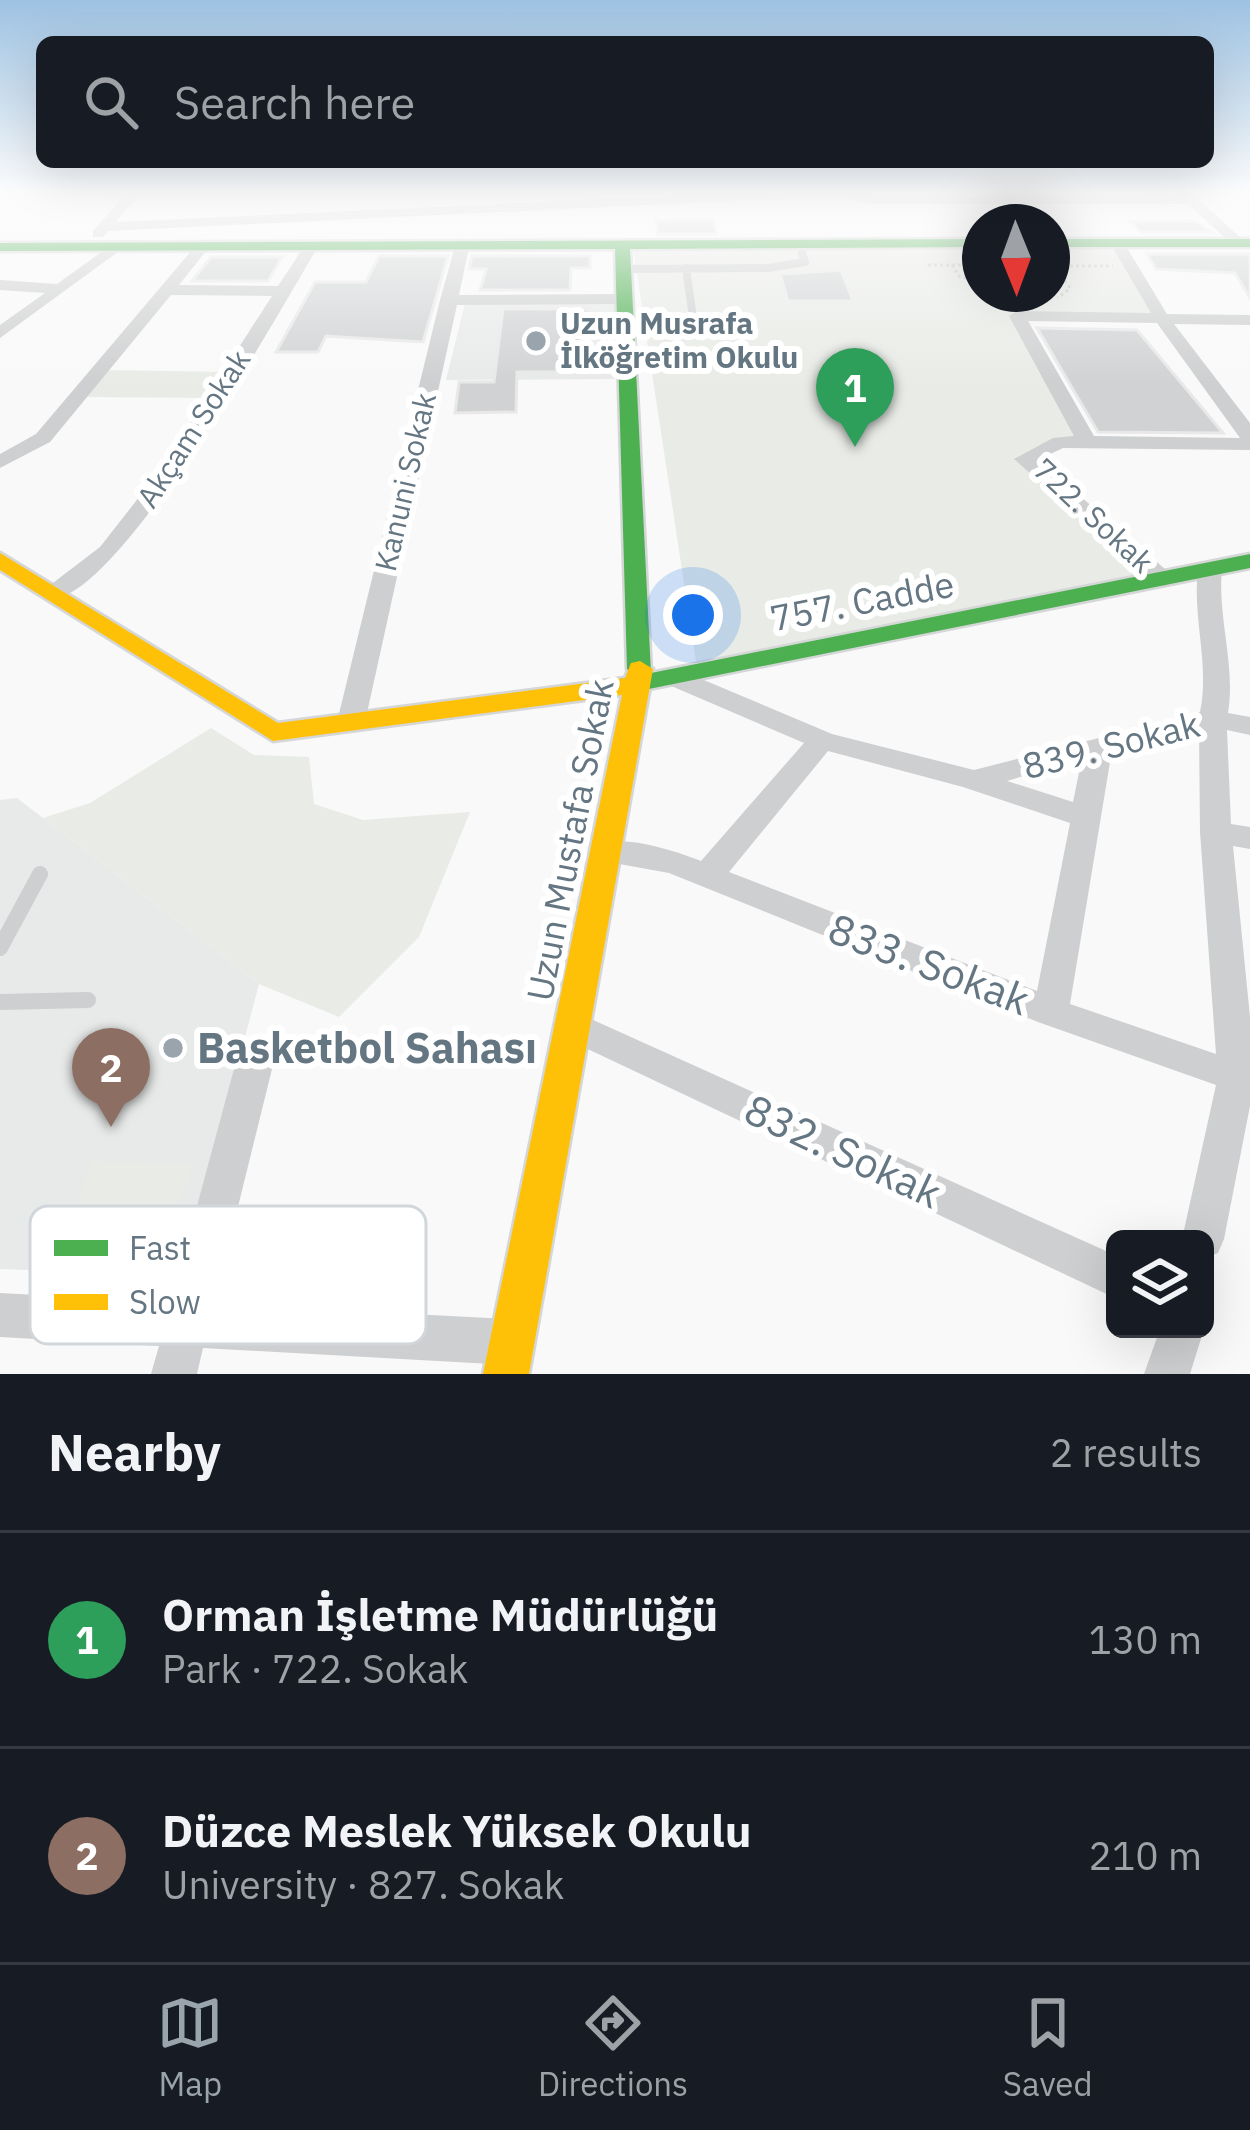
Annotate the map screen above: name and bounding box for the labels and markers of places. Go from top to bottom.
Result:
place label: Uzun Musrafa İlköğretim Okulu [560,303,798,376]
marker: Uzun Musrafa İlköğretim Okulu [523,328,549,354]
pin: 1 [816,348,894,447]
place label: Basketbol Sahası [197,1020,537,1075]
pin: 2 [72,1028,150,1127]
marker: Basketbol Sahası [160,1035,186,1061]

